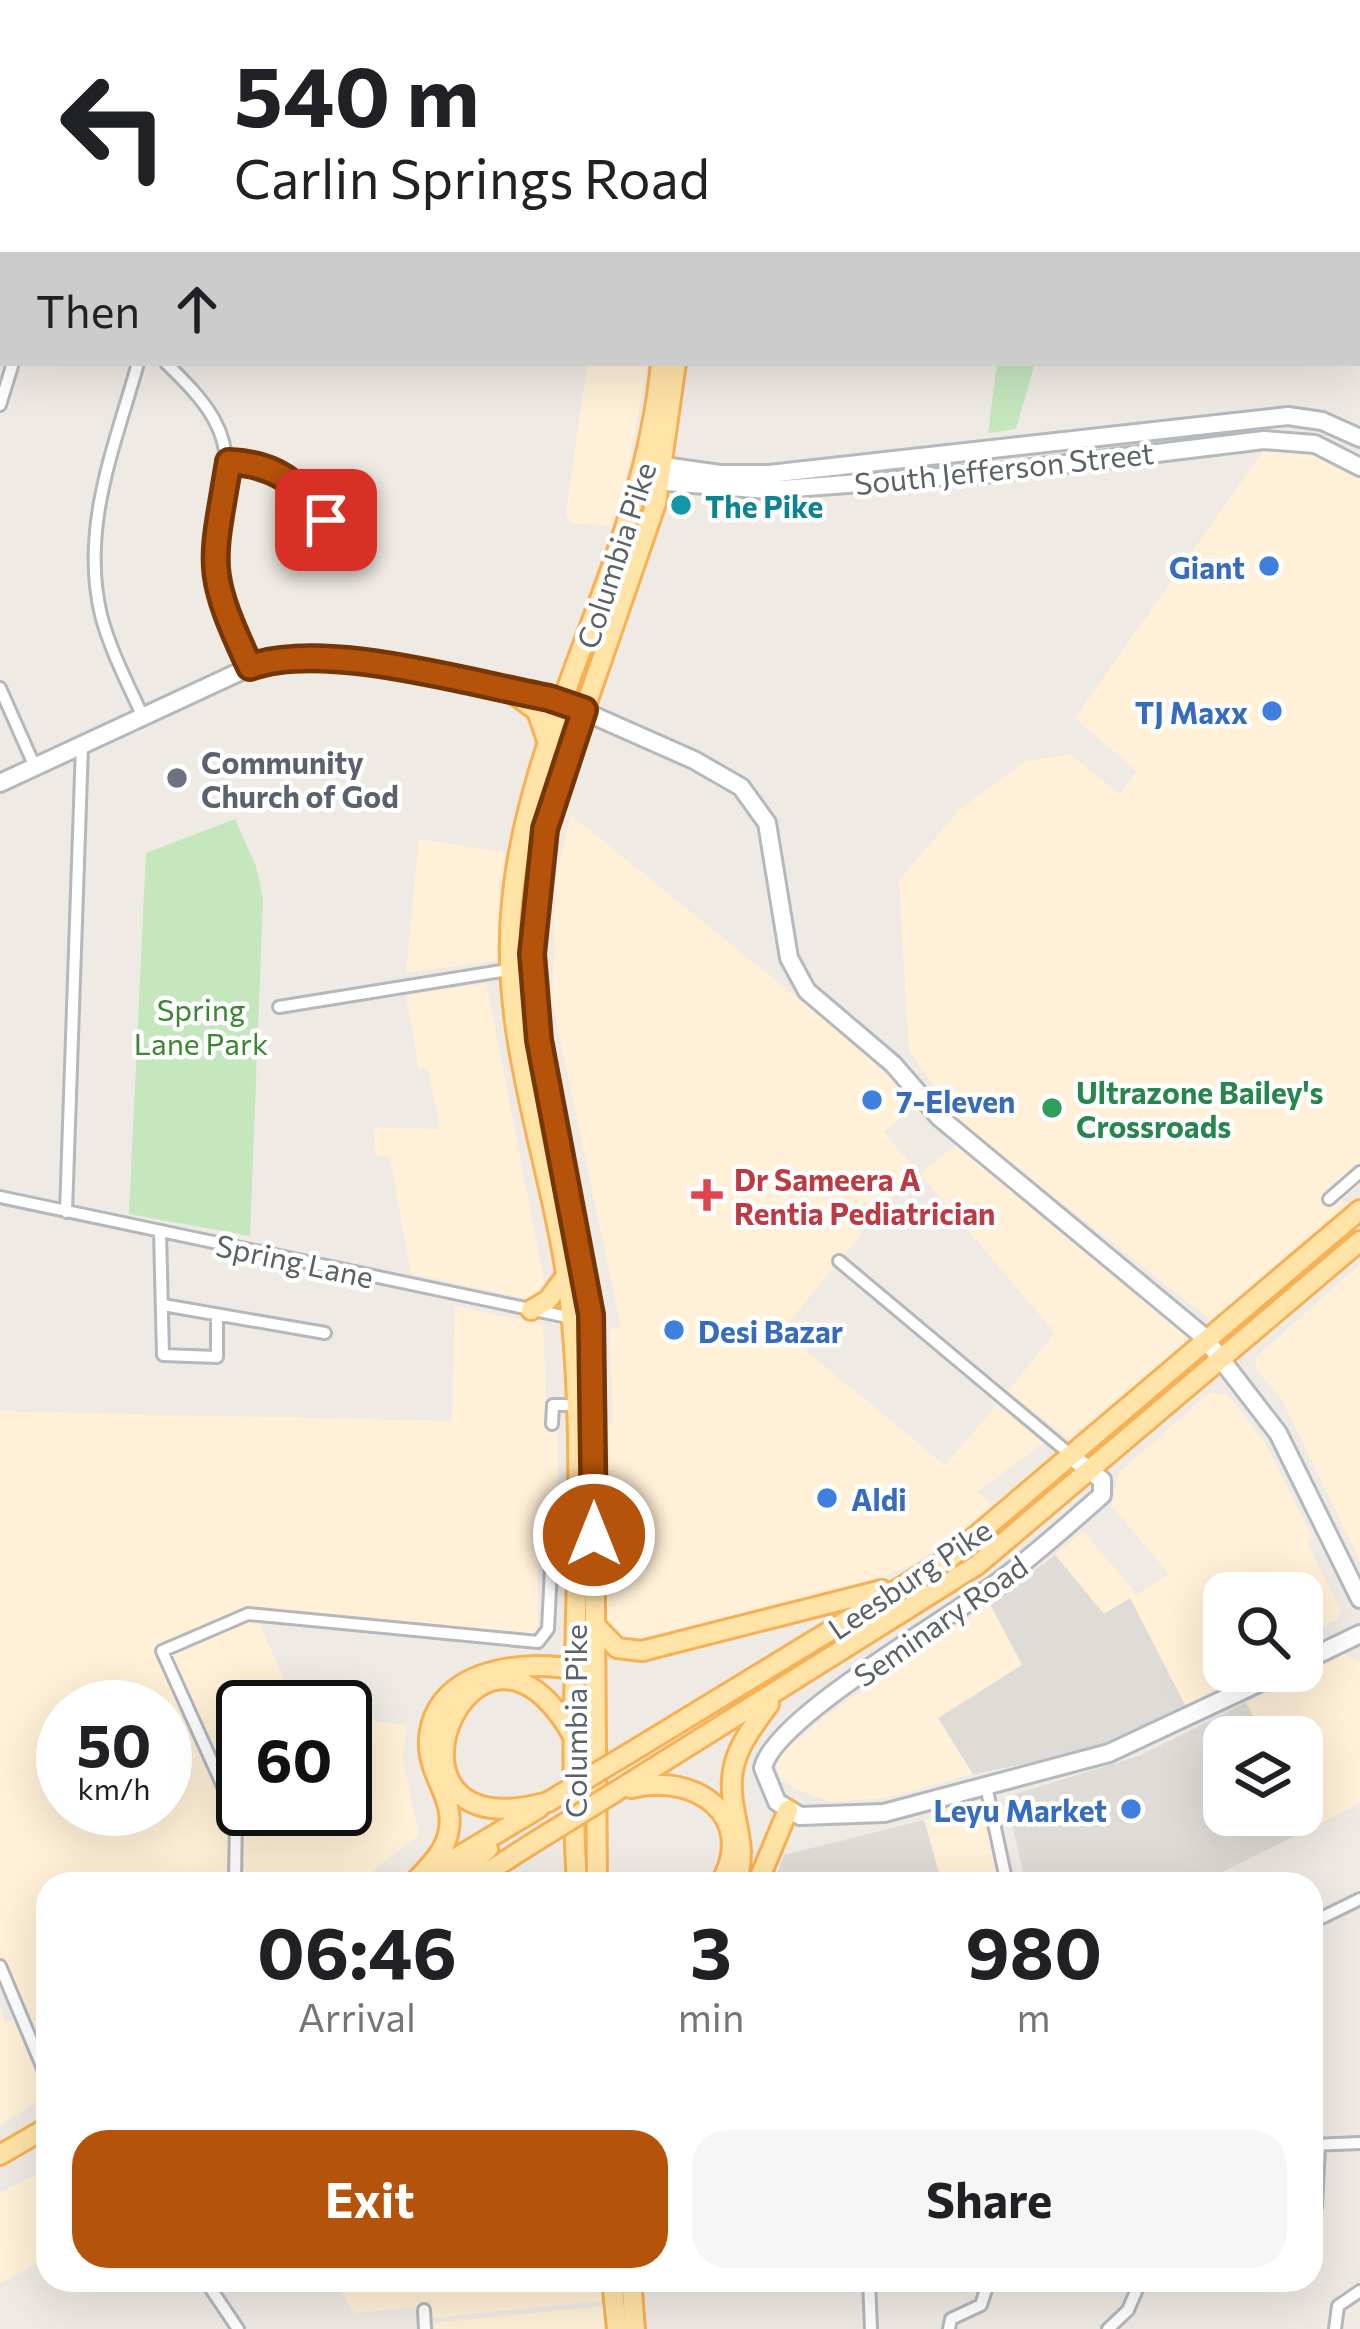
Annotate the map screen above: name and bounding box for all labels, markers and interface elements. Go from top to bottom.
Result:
text: 540 m [234,42,480,144]
icon: left [36,48,192,204]
text: Carlin Springs Road [234,144,710,210]
icon: ahead [164,276,230,342]
text: Then [36,282,140,337]
street label: South Jefferson Street [853,433,1155,501]
street label: Columbia Pike [567,457,663,653]
pin [275,469,377,571]
icon: arrive [293,487,359,553]
place label: The Pike [705,487,823,524]
marker: The Pike [668,492,694,518]
place label: Giant [1169,548,1245,585]
marker: Giant [1256,553,1282,579]
place label: TJ Maxx [1135,693,1248,730]
marker: TJ Maxx [1259,698,1285,724]
place label: Community Church of God [201,743,399,814]
marker: Community Church of God [164,765,190,791]
park label: Spring Lane Park [134,990,268,1061]
place label: Ultrazone Bailey's Crossroads [1076,1073,1324,1144]
place label: 7-Eleven [896,1082,1015,1119]
marker: 7-Eleven [859,1087,885,1113]
marker: Ultrazone Bailey's Crossroads [1039,1095,1065,1121]
place label: Dr Sameera A Rentia Pediatrician [734,1160,995,1231]
marker: Dr Sameera A Rentia Pediatrician [691,1179,723,1211]
street label: Spring Lane [213,1225,377,1295]
place label: Desi Bazar [698,1312,843,1349]
marker: Desi Bazar [661,1317,687,1343]
position arrow [531,1472,657,1598]
place label: Aldi [851,1480,907,1517]
marker: Aldi [814,1485,840,1511]
street label: Leesburg Pike [820,1510,998,1646]
street label: Seminary Road [846,1546,1034,1694]
map controls [1203,1572,1323,1836]
button: search [1203,1572,1323,1692]
street label: Columbia Pike [556,1624,593,1818]
speed limit sign: 60 [216,1680,372,1836]
text: 50 [77,1706,151,1779]
button: layers [1203,1716,1323,1836]
text: km/h [78,1769,150,1806]
place label: Leyu Market [933,1791,1107,1828]
marker: Leyu Market [1118,1796,1144,1822]
text: 06:46 [257,1906,457,1994]
text: 3 [690,1906,732,1994]
text: 980 [965,1906,1102,1994]
text: Arrival [298,1992,416,2040]
text: min [678,1992,744,2040]
text: m [1017,1992,1051,2040]
button: Exit [72,2130,668,2268]
button: Share [692,2130,1287,2268]

